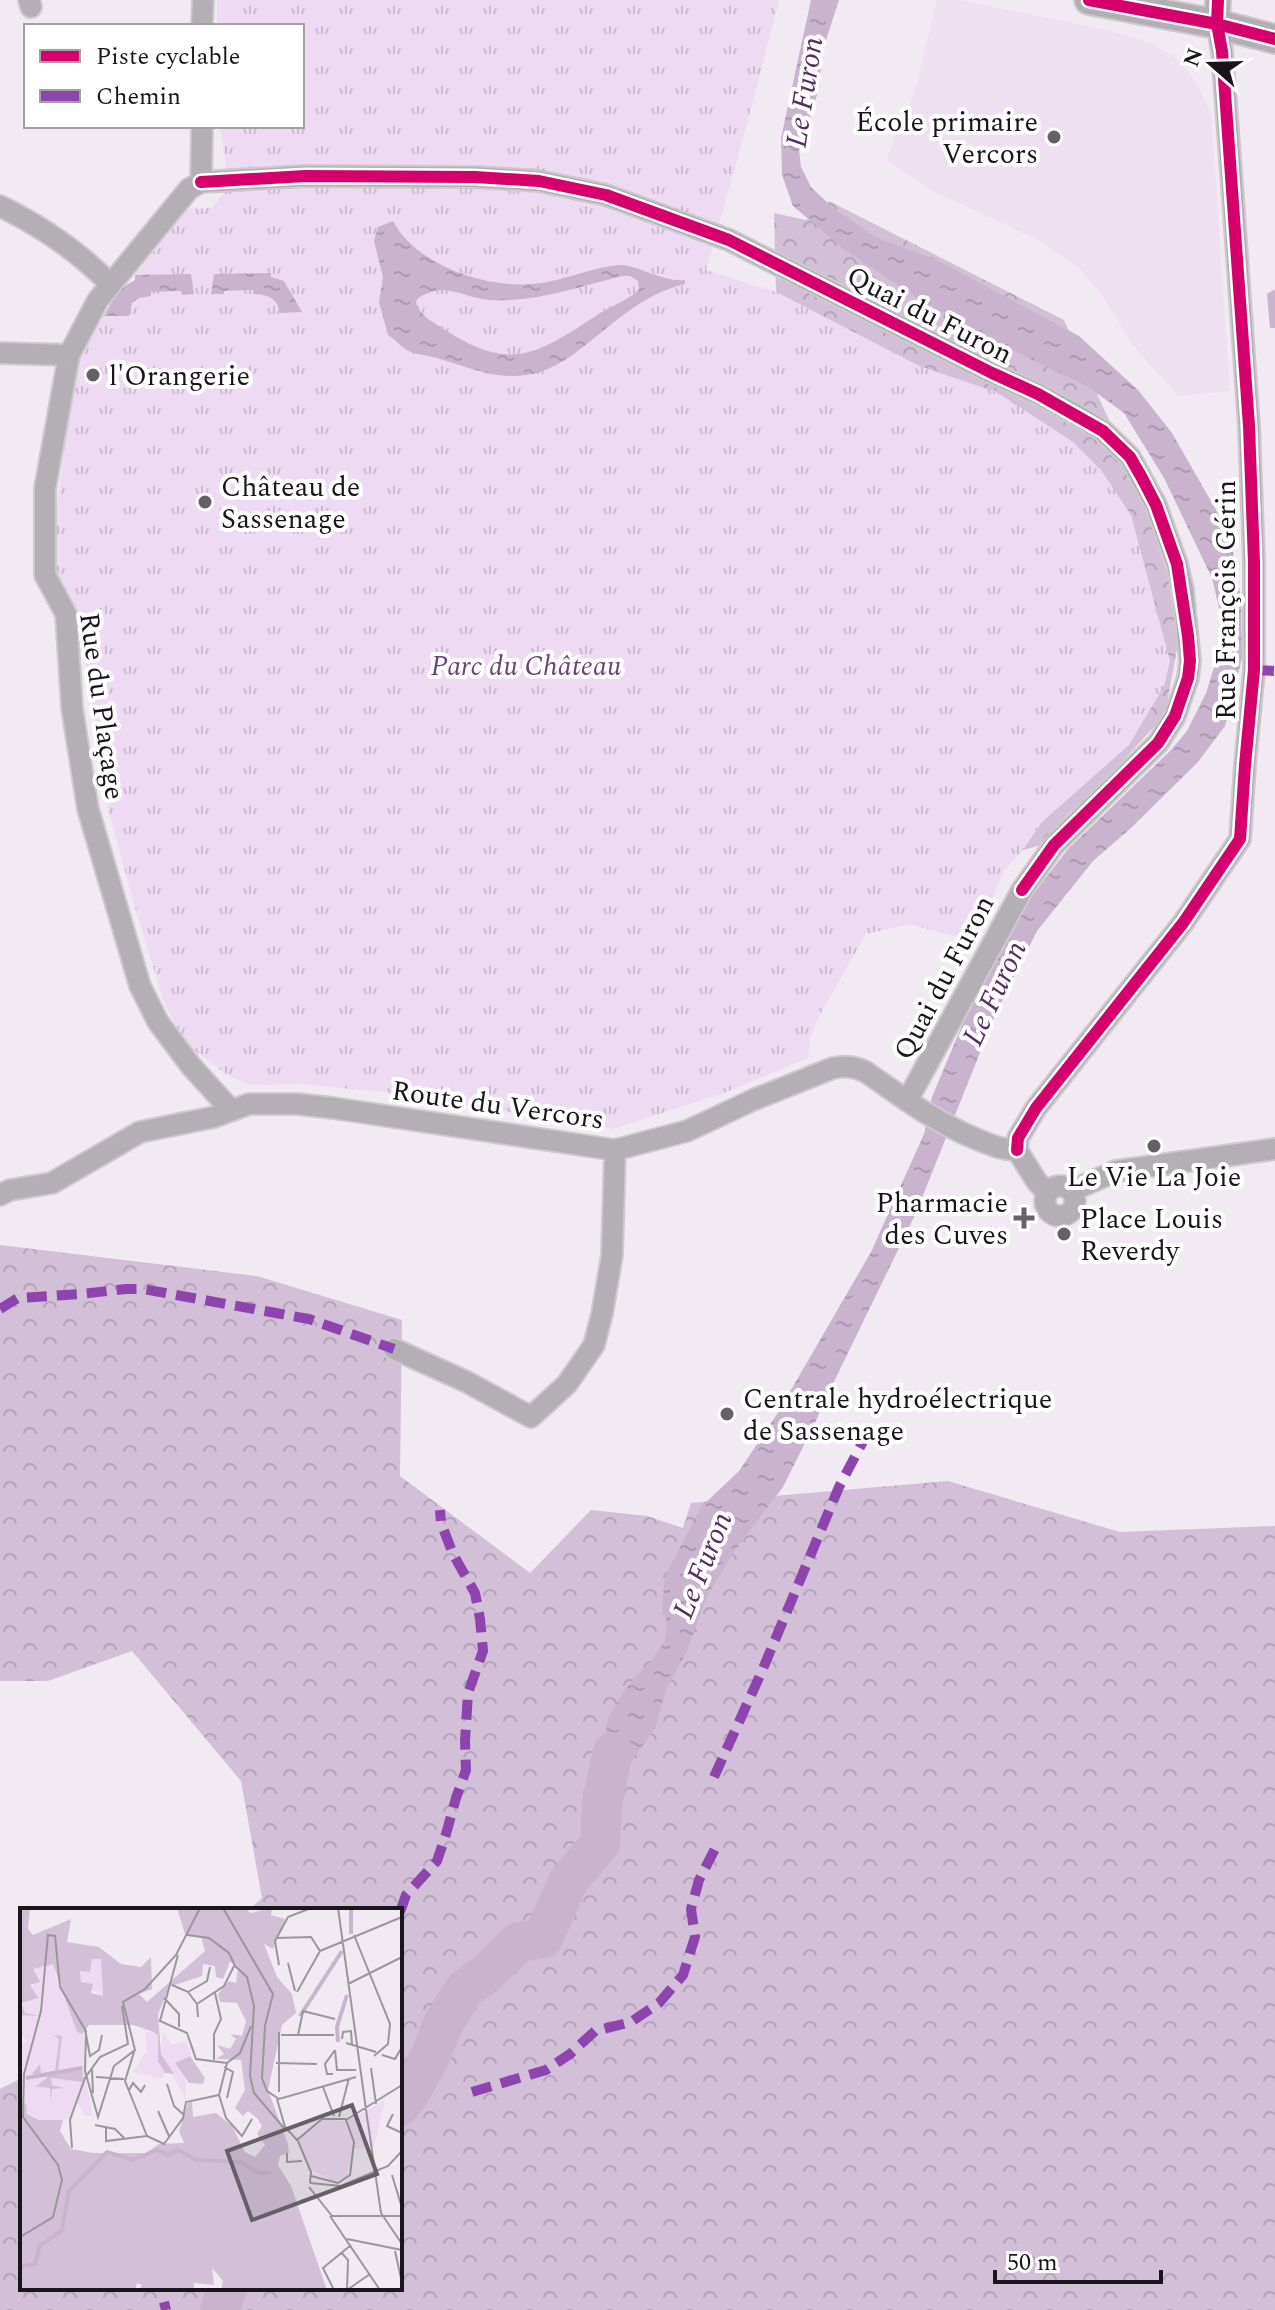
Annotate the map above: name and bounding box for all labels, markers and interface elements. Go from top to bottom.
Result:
legend [24,24,304,128]
north arrow [1171,24,1251,104]
water label: Le Furon [774,33,836,151]
text: Piste cyclable [96,39,240,75]
text: N [1175,44,1212,72]
text: Chemin [96,79,181,115]
place label: École primaire Vercors [856,101,1038,176]
marker: École primaire Vercors [1045,128,1063,146]
street label: Quai du Furon [839,255,1020,376]
place label: l'Orangerie [109,355,250,398]
marker: l'Orangerie [84,366,102,384]
place label: Château de Sassenage [221,466,360,541]
street label: Rue François Gérin [1205,480,1248,720]
marker: Château de Sassenage [196,493,214,511]
street label: Rue du Plaçage [67,610,136,803]
park label: Parc du Château [431,645,622,688]
street label: Quai du Furon [883,888,1006,1068]
water label: Le Furon [950,933,1039,1054]
street label: Route du Vercors [389,1069,607,1142]
marker: Le Vie La Joie [1145,1137,1163,1155]
place label: Le Vie La Joie [1067,1156,1241,1199]
place label: Pharmacie des Cuves [876,1182,1008,1257]
place label: Place Louis Reverdy [1080,1198,1223,1273]
marker: Pharmacie des Cuves [1015,1209,1033,1227]
marker: Place Louis Reverdy [1055,1225,1073,1243]
place label: Centrale hydroélectrique de Sassenage [743,1378,1052,1453]
marker: Centrale hydroélectrique de Sassenage [718,1405,736,1423]
water label: Le Furon [661,1505,745,1626]
inset map [20,1908,402,2290]
scale bar [995,2234,1161,2284]
text: 50 m [1007,2245,1058,2281]

